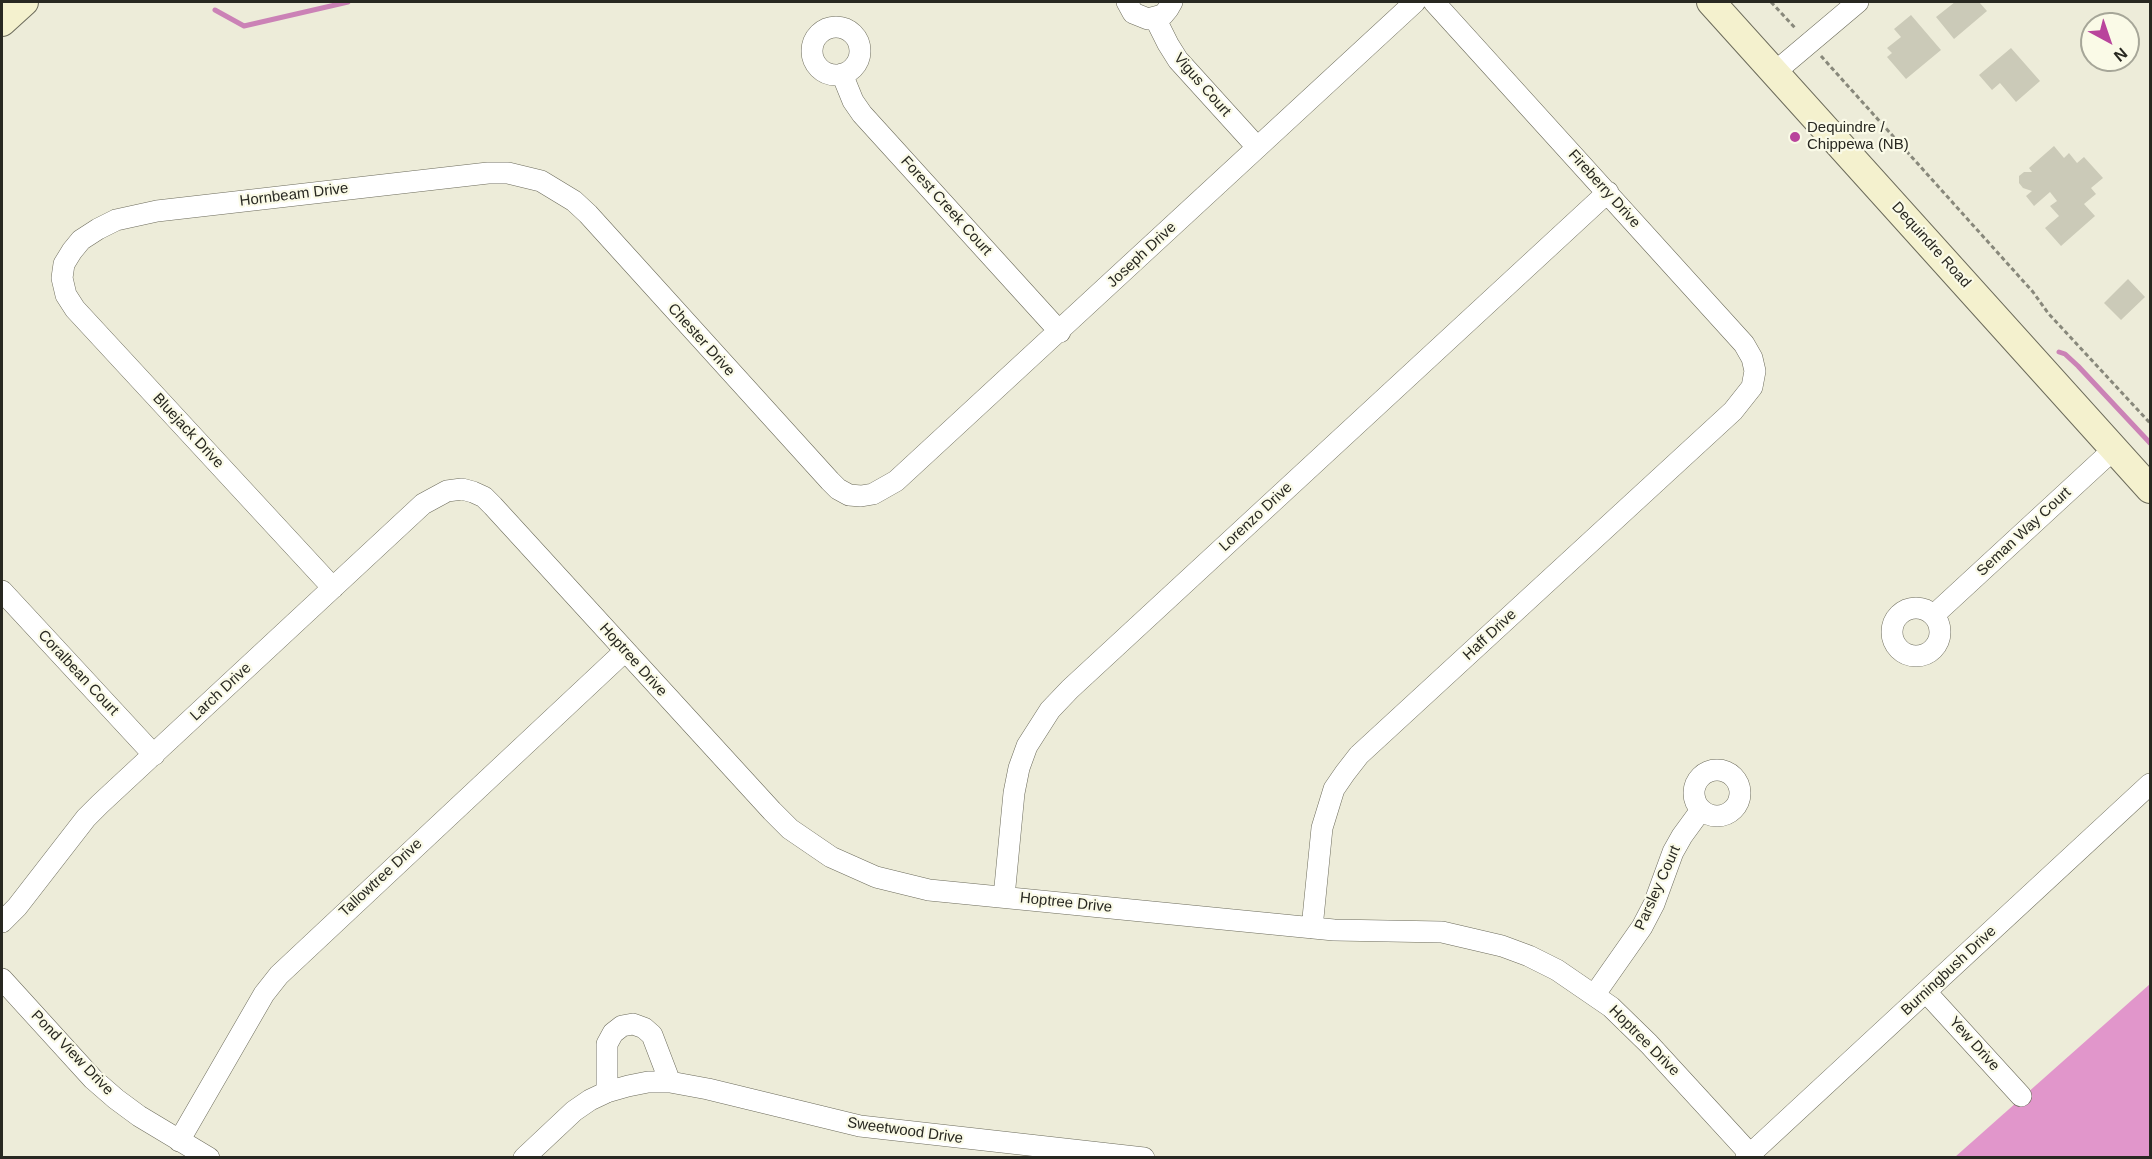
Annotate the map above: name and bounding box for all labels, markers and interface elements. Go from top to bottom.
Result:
north arrow [2080,12,2140,72]
text: N [2111,44,2130,65]
street label: Vigus Court [1170,50,1234,120]
place label: Dequindre / Chippewa (NB) [1807,119,1909,154]
marker: Dequindre / Chippewa (NB) [1788,130,1802,144]
street label: Fireberry Drive [1564,146,1644,232]
street label: Forest Creek Court [897,153,995,259]
street label: Hornbeam Drive [239,179,349,211]
street label: Dequindre Road [1888,198,1974,292]
street label: Joseph Drive [1104,219,1180,291]
street label: Chester Drive [664,300,738,380]
street label: Bluejack Drive [149,390,227,472]
street label: Lorenzo Drive [1216,479,1296,555]
street label: Seman Way Court [1973,484,2075,580]
street label: Haff Drive [1460,606,1520,664]
street label: Hoptree Drive [595,620,671,700]
street label: Coralbean Court [34,627,122,719]
street label: Larch Drive [187,659,255,725]
street label: Tallowtree Drive [336,835,426,921]
street label: Parsley Court [1631,843,1685,933]
street label: Hoptree Drive [1019,889,1113,917]
street label: Burningbush Drive [1898,922,2000,1020]
street label: Hoptree Drive [1605,1002,1683,1080]
street label: Pond View Drive [27,1007,117,1099]
street label: Yew Drive [1945,1013,2003,1075]
street label: Sweetwood Drive [846,1114,964,1148]

